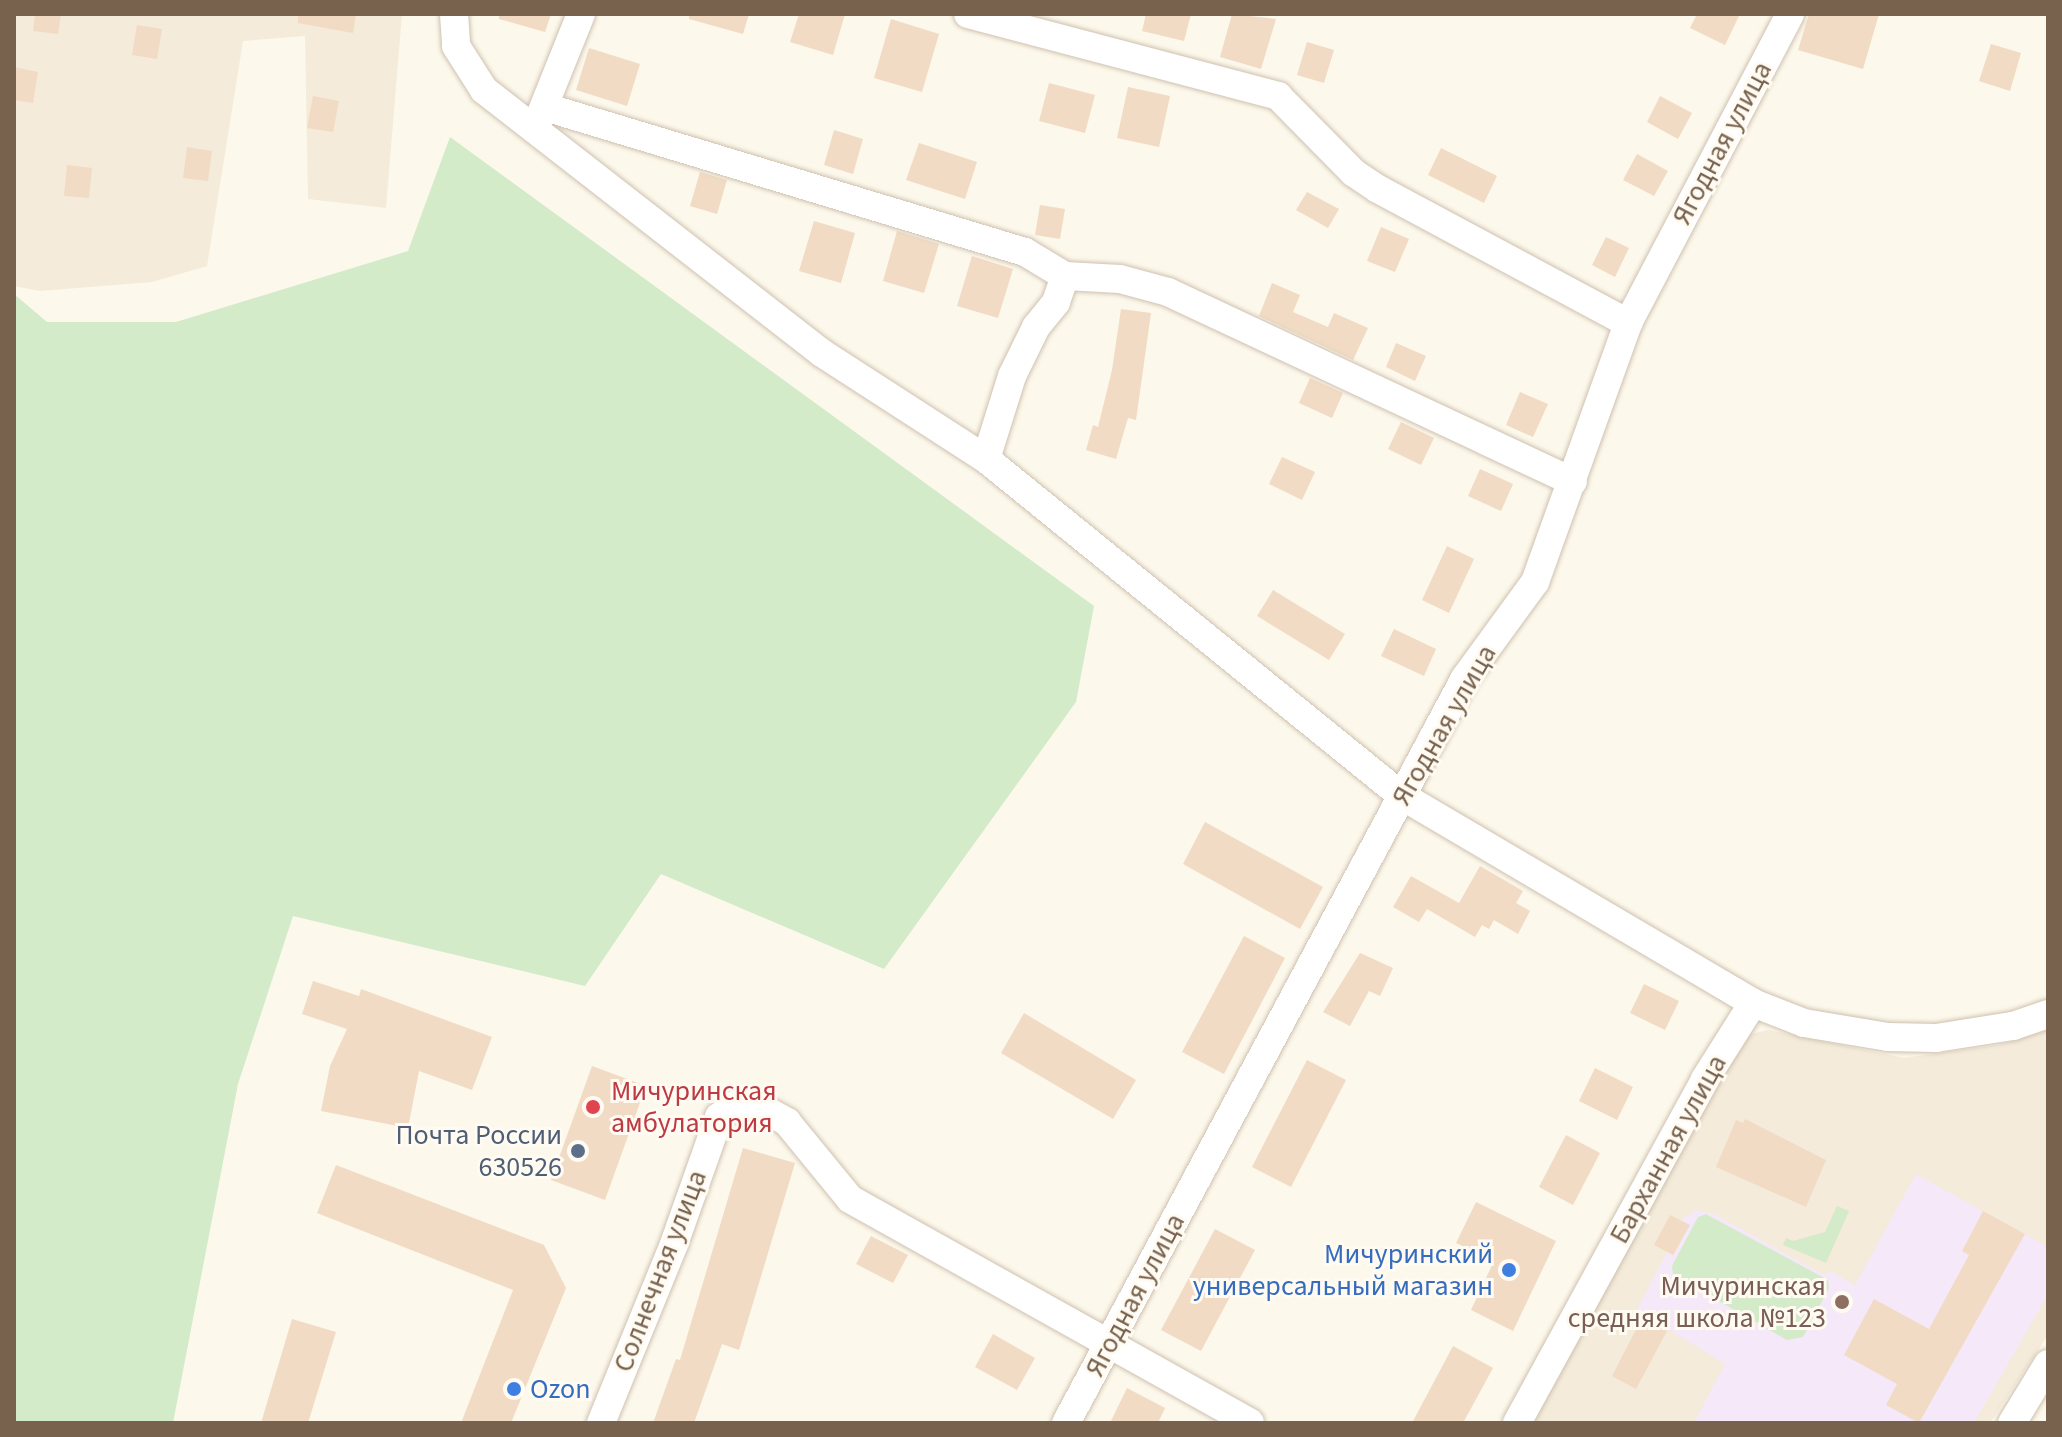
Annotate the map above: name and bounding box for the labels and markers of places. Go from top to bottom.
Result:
place label: Мичуринская амбулатория [611,1074,777,1140]
marker: Мичуринская амбулатория [582,1096,604,1118]
place label: Почта России 630526 [395,1118,562,1184]
marker: Почта России 630526 [569,1142,587,1160]
place label: Мичуринский универсальный магазин [1193,1237,1493,1303]
marker: Мичуринский универсальный магазин [1500,1261,1518,1279]
place label: Мичуринская средняя школа №123 [1568,1269,1826,1335]
marker: Мичуринская средняя школа №123 [1833,1293,1851,1311]
place label: Ozon [530,1372,590,1406]
marker: Ozon [505,1380,523,1398]

